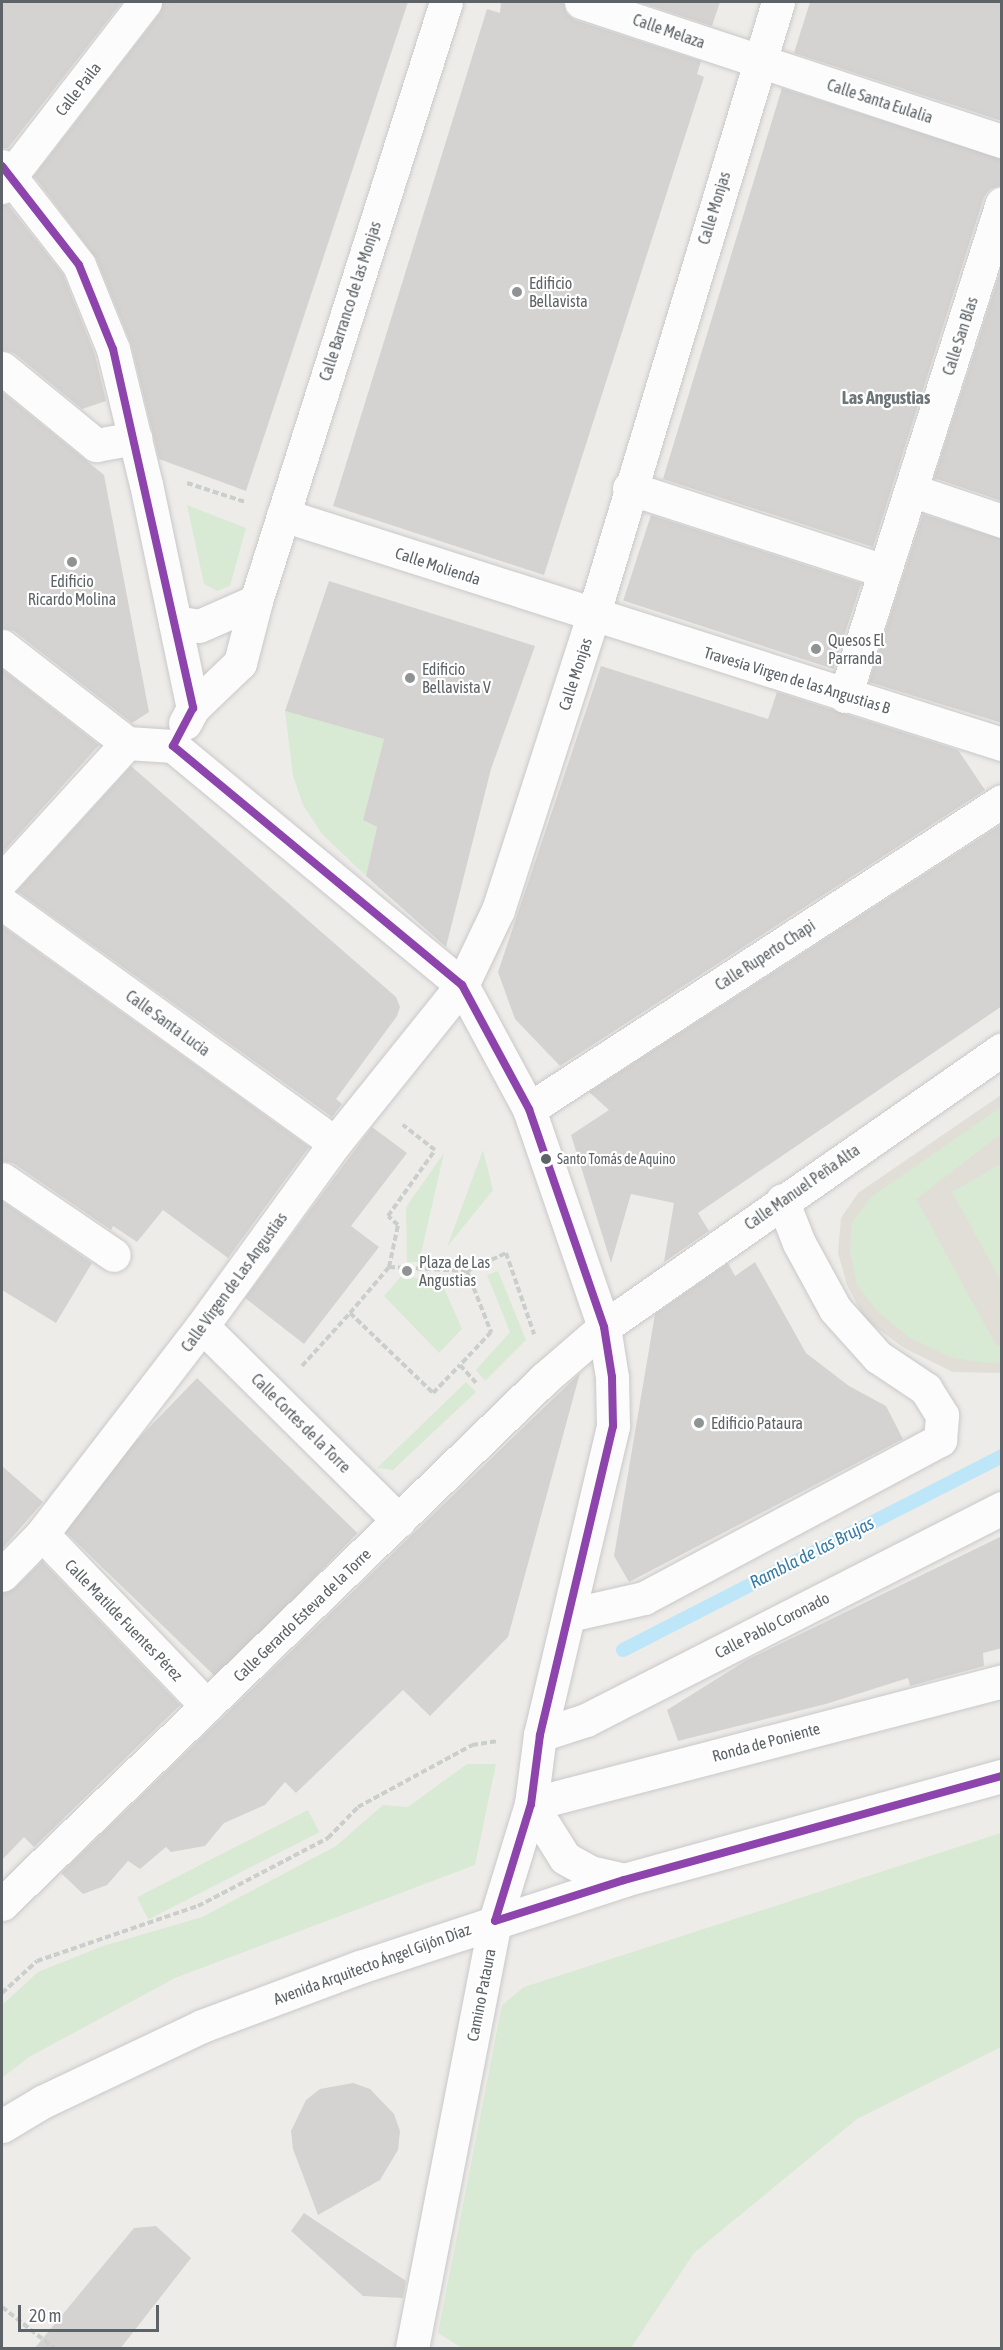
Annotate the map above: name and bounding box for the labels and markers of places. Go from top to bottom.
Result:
place label: Edificio Bellavista [529,273,588,311]
marker: Edificio Bellavista [510,285,524,299]
marker: Edificio Ricardo Molina [65,555,79,569]
place label: Edificio Ricardo Molina [28,571,116,609]
place label: Quesos El Parranda [828,630,884,668]
marker: Quesos El Parranda [809,642,823,656]
place label: Edificio Bellavista V [422,659,491,697]
marker: Edificio Bellavista V [403,671,417,685]
place label: Santo Tomás de Aquino [557,1151,676,1167]
marker: Santo Tomás de Aquino [540,1153,552,1165]
place label: Plaza de Las Angustias [419,1252,490,1290]
marker: Plaza de Las Angustias [400,1264,414,1278]
place label: Edificio Pataura [711,1413,803,1433]
marker: Edificio Pataura [692,1416,706,1430]

